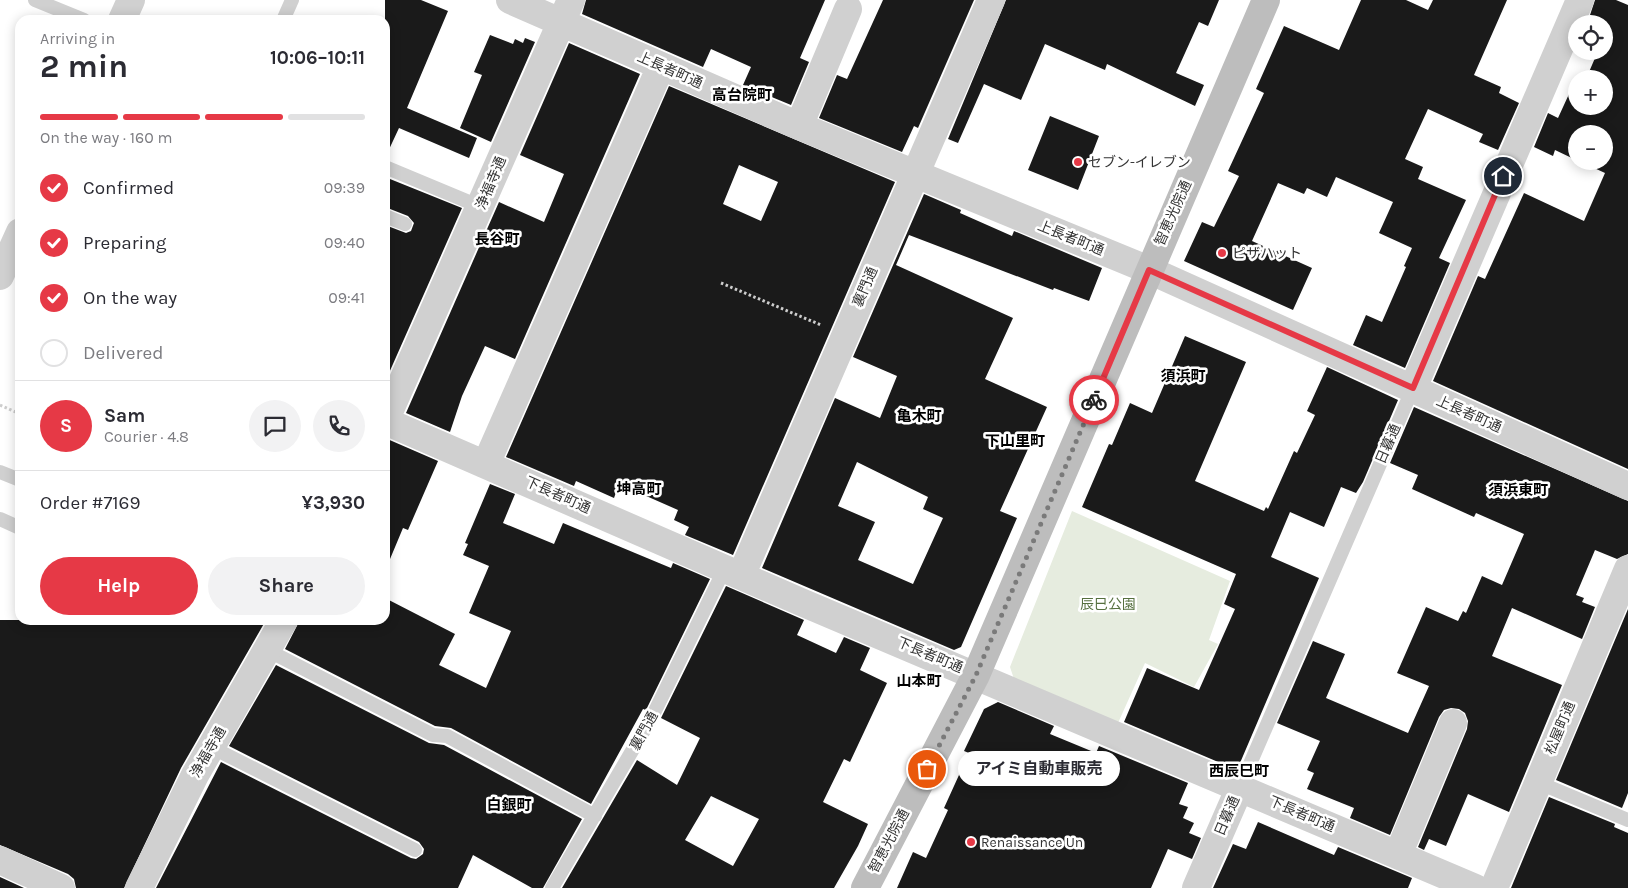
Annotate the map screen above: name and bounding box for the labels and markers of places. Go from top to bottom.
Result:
place label: セブン-イレブン [1088,154,1191,171]
pin [1482,155,1524,197]
marker: セブン-イレブン [1072,156,1084,168]
place label: ピザハット [1232,245,1302,262]
marker: ピザハット [1216,247,1228,259]
pin [906,748,948,790]
callout: アイミ自動車販売 [957,752,1120,786]
place label: Renaissance Un [981,834,1083,851]
marker: Renaissance Un [965,836,977,848]

